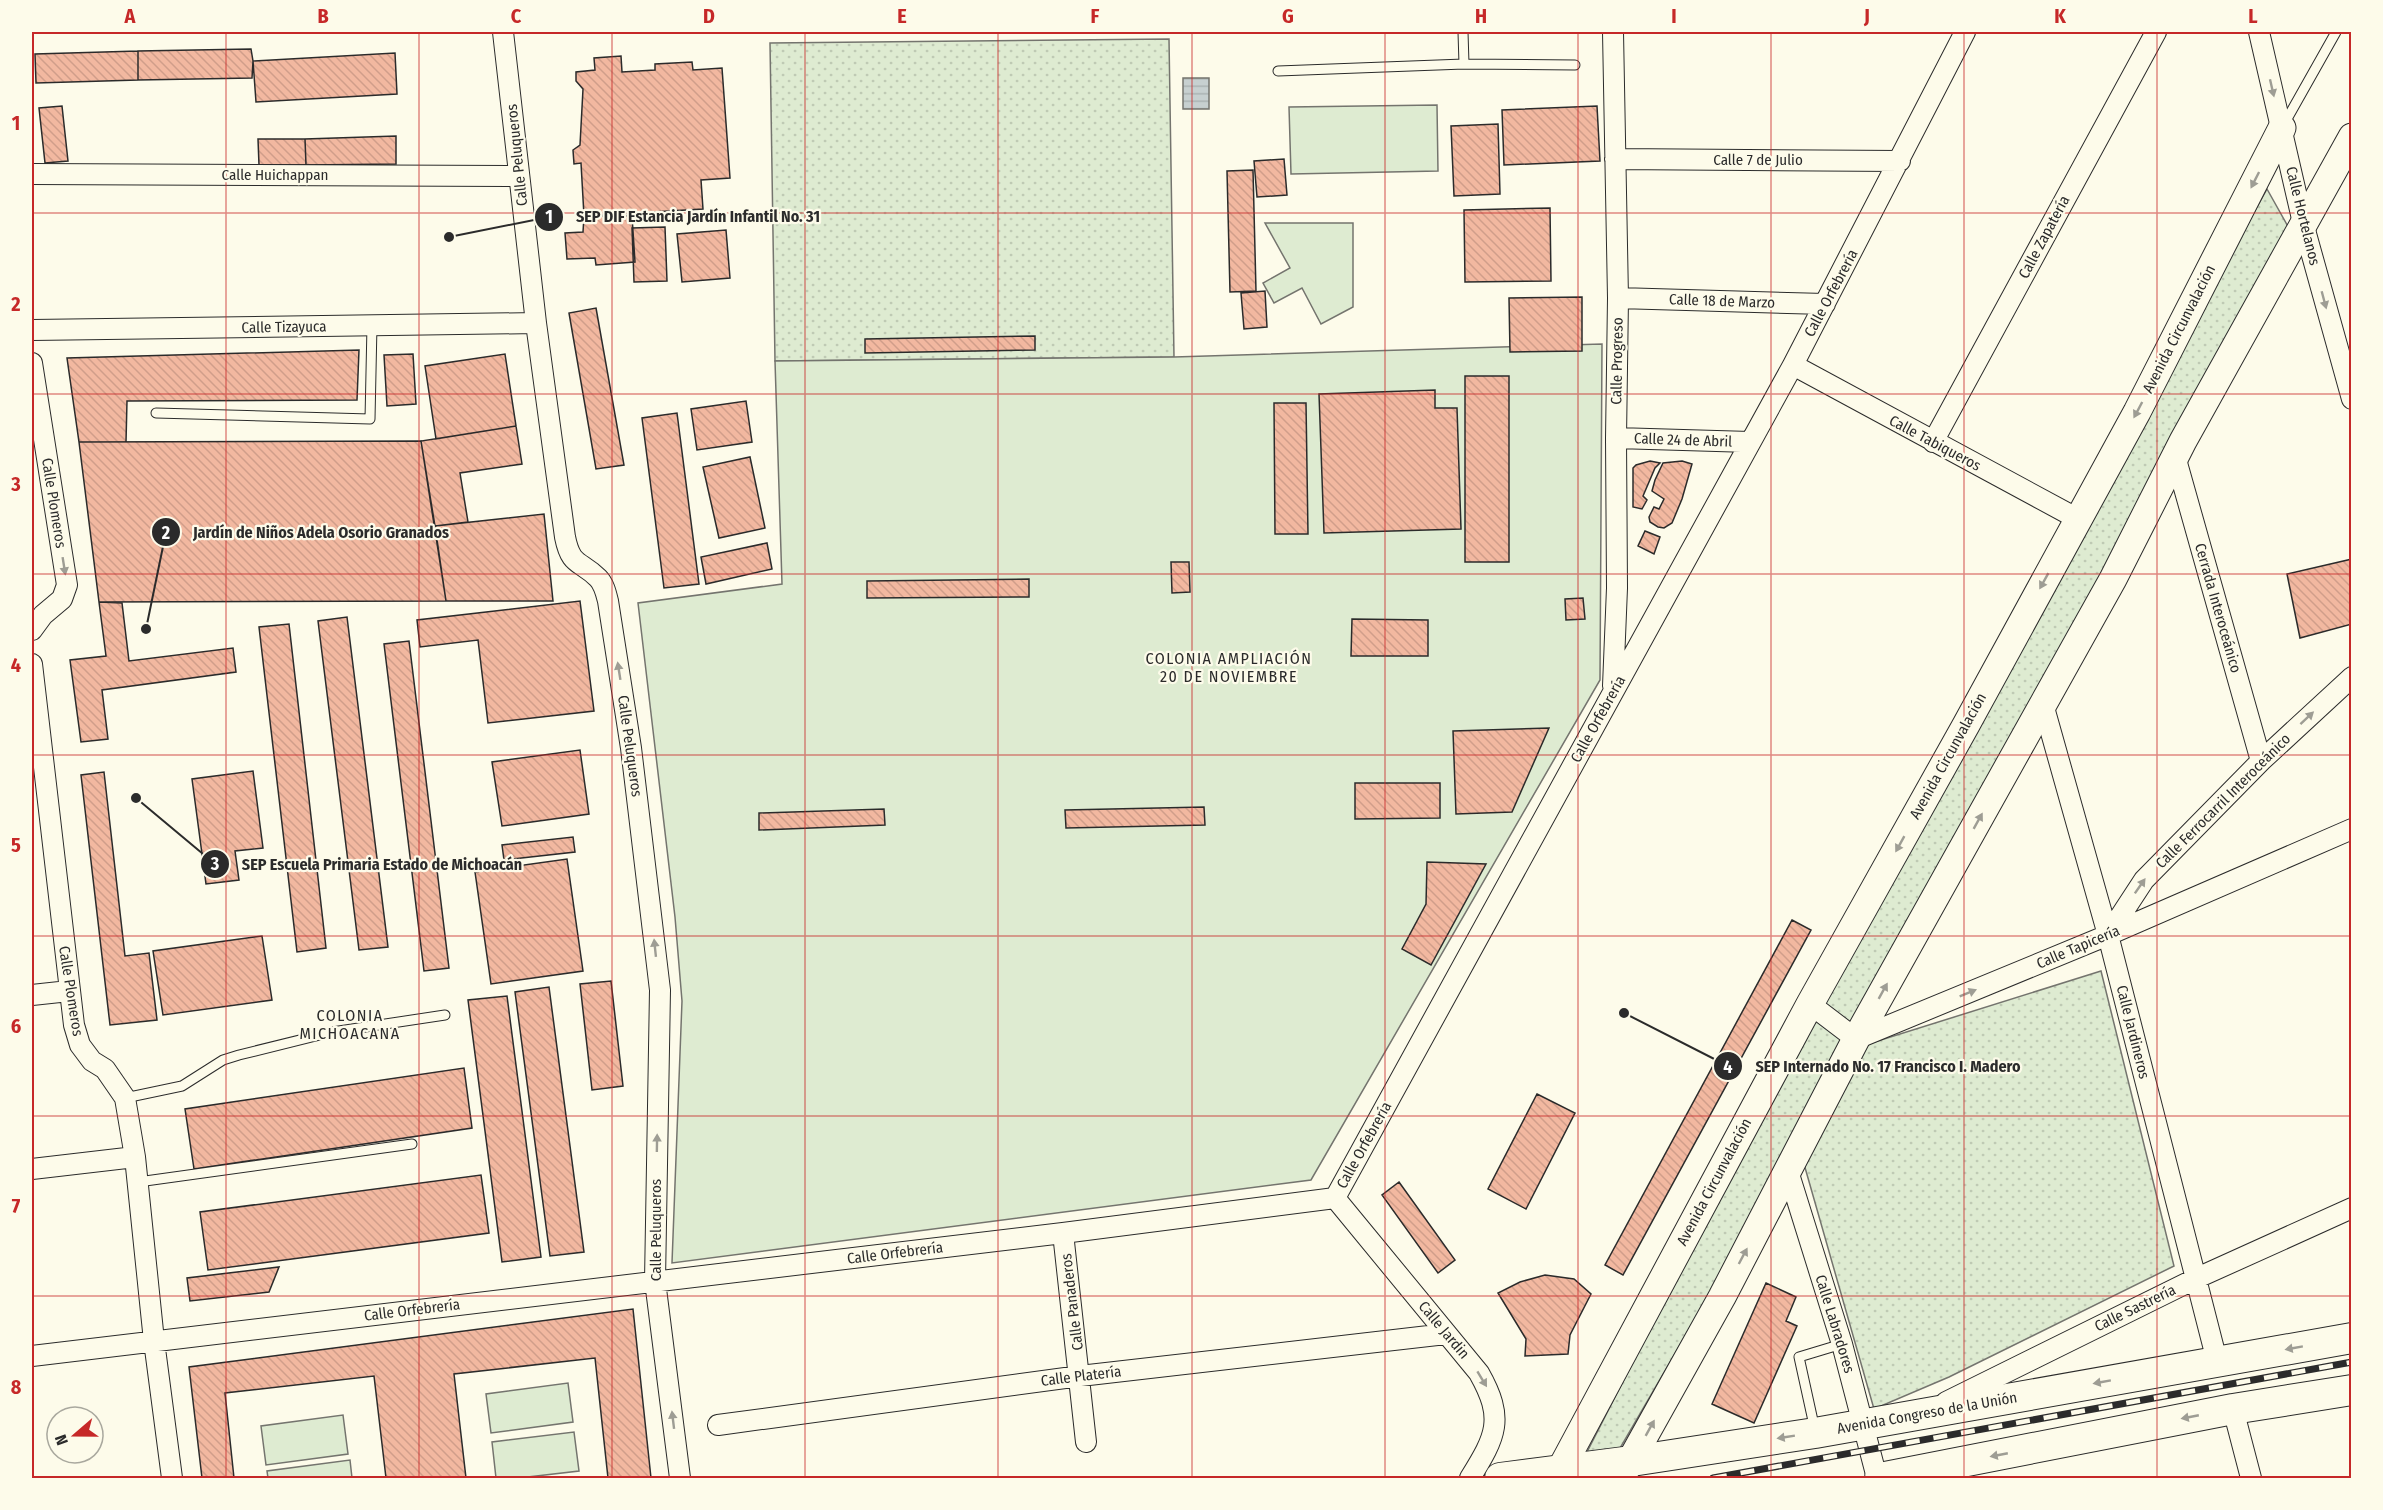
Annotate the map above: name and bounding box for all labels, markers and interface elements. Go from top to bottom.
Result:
text: A [124,4,137,28]
text: B [317,4,329,28]
text: C [511,4,522,28]
text: D [703,4,715,28]
text: E [897,4,907,28]
text: F [1091,4,1100,28]
text: G [1282,4,1294,28]
text: H [1475,4,1487,28]
text: I [1671,4,1677,28]
text: J [1863,4,1870,28]
text: K [2054,4,2066,28]
text: L [2248,4,2258,28]
one-way arrow [2268,79,2278,98]
street label: Calle Peluqueros [503,103,531,207]
text: 1 [12,111,20,135]
street label: Calle 7 de Julio [1713,151,1803,169]
street label: Calle Hortelanos [2282,165,2324,267]
street label: Calle Huichappan [222,166,328,184]
one-way arrow [2250,171,2260,188]
street label: Calle Zapatería [2015,192,2073,282]
callout: SEP DIF Estancia Jardín Infantil No. 31 [534,200,833,234]
text: 1 [545,206,553,228]
text: SEP DIF Estancia Jardín Infantil No. 31 [576,207,820,226]
street label: Calle Orfebrería [1800,246,1862,340]
street label: Avenida Circunvalación [2139,262,2219,396]
street label: Calle 18 de Marzo [1669,290,1775,312]
one-way arrow [2320,291,2329,309]
text: 2 [10,292,21,316]
street label: Calle Tizayuca [241,317,327,337]
street label: Calle Progreso [1607,317,1627,405]
one-way arrow [2133,401,2143,418]
street label: Calle Tabiqueros [1886,411,1984,475]
street label: Calle 24 de Abril [1634,429,1733,451]
street label: Calle Plomeros [38,457,70,549]
text: 3 [10,472,21,496]
callout: Jardín de Niños Adela Osorio Granados [151,515,461,549]
text: 2 [161,522,170,544]
text: Jardín de Niños Adela Osorio Granados [192,523,449,542]
street label: Cerrada Interoceánico [2191,541,2245,675]
one-way arrow [60,557,69,576]
one-way arrow [2039,573,2050,589]
district label: COLONIA AMPLIACIÓN 20 DE NOVIEMBRE [1145,649,1313,686]
text: 4 [11,653,21,677]
one-way arrow [615,662,624,681]
street label: Calle Orfebrería [1567,672,1629,766]
street label: Avenida Circunvalación [1906,690,1990,822]
street label: Calle Peluqueros [614,694,646,798]
one-way arrow [2299,712,2314,725]
street label: Calle Ferrocarril Interoceánico [2152,730,2294,872]
one-way arrow [1973,812,1983,829]
text: 5 [11,833,21,857]
one-way arrow [1895,835,1905,852]
callout: SEP Escuela Primaria Estado de Michoacán [200,847,534,881]
text: 3 [210,853,220,875]
text: SEP Escuela Primaria Estado de Michoacán [242,855,522,874]
one-way arrow [2134,879,2146,895]
street label: Calle Tapicería [2034,921,2122,973]
one-way arrow [651,938,660,957]
street label: Calle Plomeros [55,945,87,1037]
one-way arrow [1878,982,1888,999]
street label: Calle Jardineros [2113,983,2153,1081]
one-way arrow [1960,988,1978,998]
district label: COLONIA MICHOACANA [299,1006,401,1043]
text: 6 [11,1014,21,1038]
callout: SEP Internado No. 17 Francisco I. Madero [1713,1049,2033,1083]
text: 4 [1723,1056,1733,1078]
text: SEP Internado No. 17 Francisco I. Madero [1755,1057,2021,1076]
street label: Calle Orfebrería [1333,1098,1395,1192]
street label: Avenida Circunvalación [1673,1115,1755,1249]
one-way arrow [652,1133,662,1152]
street label: Calle Peluqueros [647,1179,665,1281]
text: 7 [12,1194,21,1218]
street label: Calle Orfebrería [846,1238,944,1268]
one-way arrow [1738,1248,1748,1265]
street label: Calle Panaderos [1057,1252,1087,1352]
street label: Calle Labradores [1811,1273,1859,1375]
street label: Calle Sastrería [2091,1281,2179,1335]
street label: Calle Orfebrería [363,1295,461,1325]
street label: Calle Jardin [1415,1298,1473,1362]
one-way arrow [2284,1344,2303,1353]
street label: Calle Platería [1040,1362,1122,1390]
one-way arrow [1477,1371,1488,1387]
text: 8 [11,1375,22,1399]
one-way arrow [2092,1378,2111,1387]
street label: Avenida Congreso de la Unión [1835,1388,2019,1438]
north arrow [45,1405,105,1465]
one-way arrow [669,1411,678,1430]
one-way arrow [2181,1413,2200,1422]
one-way arrow [1645,1419,1655,1436]
text: N [51,1432,72,1448]
one-way arrow [1776,1433,1795,1442]
one-way arrow [1989,1451,2008,1460]

